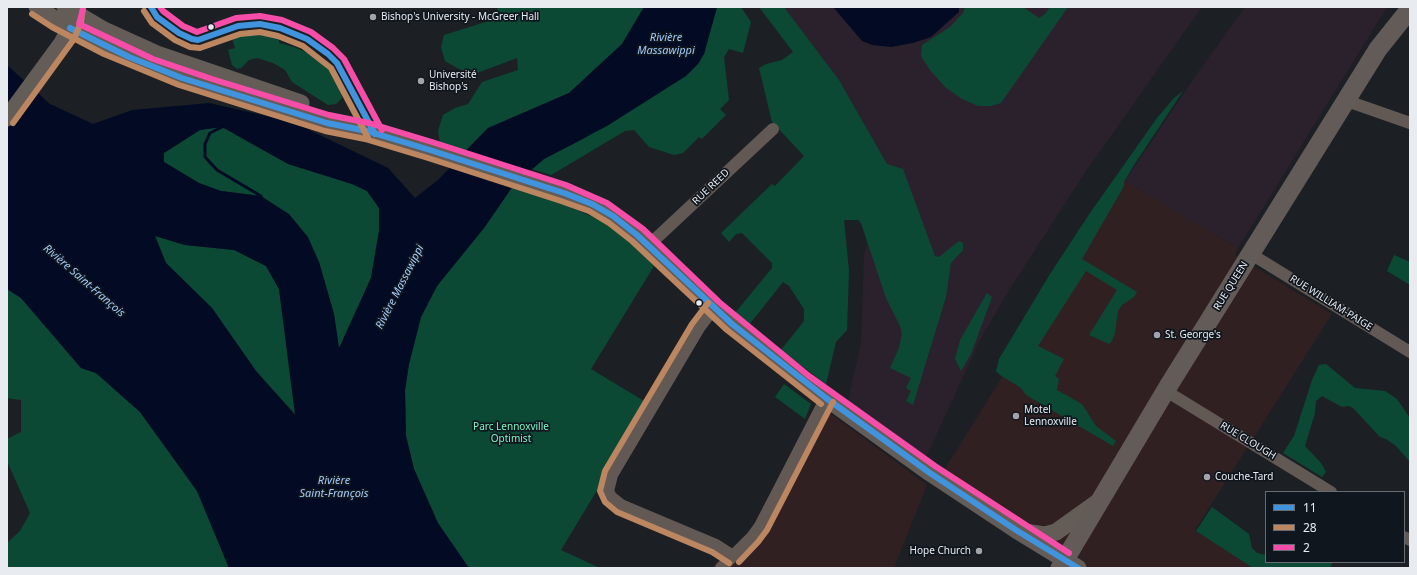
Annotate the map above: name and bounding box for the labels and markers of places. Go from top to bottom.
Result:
place label: Bishop's University - McGreer Hall [381,11,539,23]
marker: Bishop's University - McGreer Hall [368,12,378,22]
unlabelled marker [206,22,216,32]
place label: Université Bishop's [429,69,477,92]
marker: Université Bishop's [416,76,426,86]
unlabelled marker [694,298,704,308]
place label: St. George's [1165,329,1221,341]
marker: St. George's [1152,330,1162,340]
place label: Motel Lennoxville [1024,404,1077,428]
marker: Motel Lennoxville [1011,411,1021,421]
place label: Couche-Tard [1215,471,1273,483]
marker: Couche-Tard [1202,472,1212,482]
place label: Hope Church [910,545,971,557]
marker: Hope Church [974,546,984,556]

